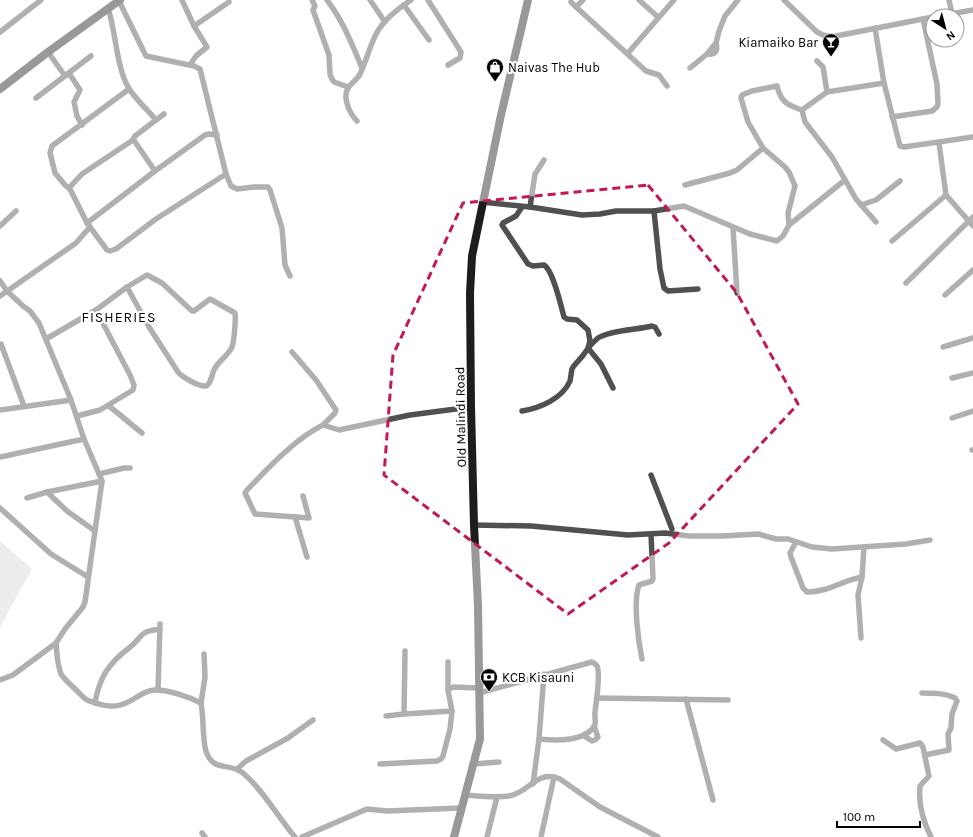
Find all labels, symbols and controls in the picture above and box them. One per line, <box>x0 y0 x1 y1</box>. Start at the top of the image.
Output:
north arrow <box>925 8 965 48</box>
text: N <box>944 28 958 43</box>
bar icon: Kiamaiko Bar <box>821 32 841 57</box>
place label: Kiamaiko Bar <box>738 35 818 50</box>
shop icon: Naivas The Hub <box>485 57 505 82</box>
place label: Naivas The Hub <box>508 60 600 75</box>
district label: FISHERIES <box>82 309 156 326</box>
street label: Old Malindi Road <box>452 366 469 468</box>
bank icon: KCB Kisauni <box>479 667 499 692</box>
place label: KCB Kisauni <box>502 670 574 685</box>
scale bar <box>837 803 920 829</box>
text: 100 m <box>843 810 875 824</box>

